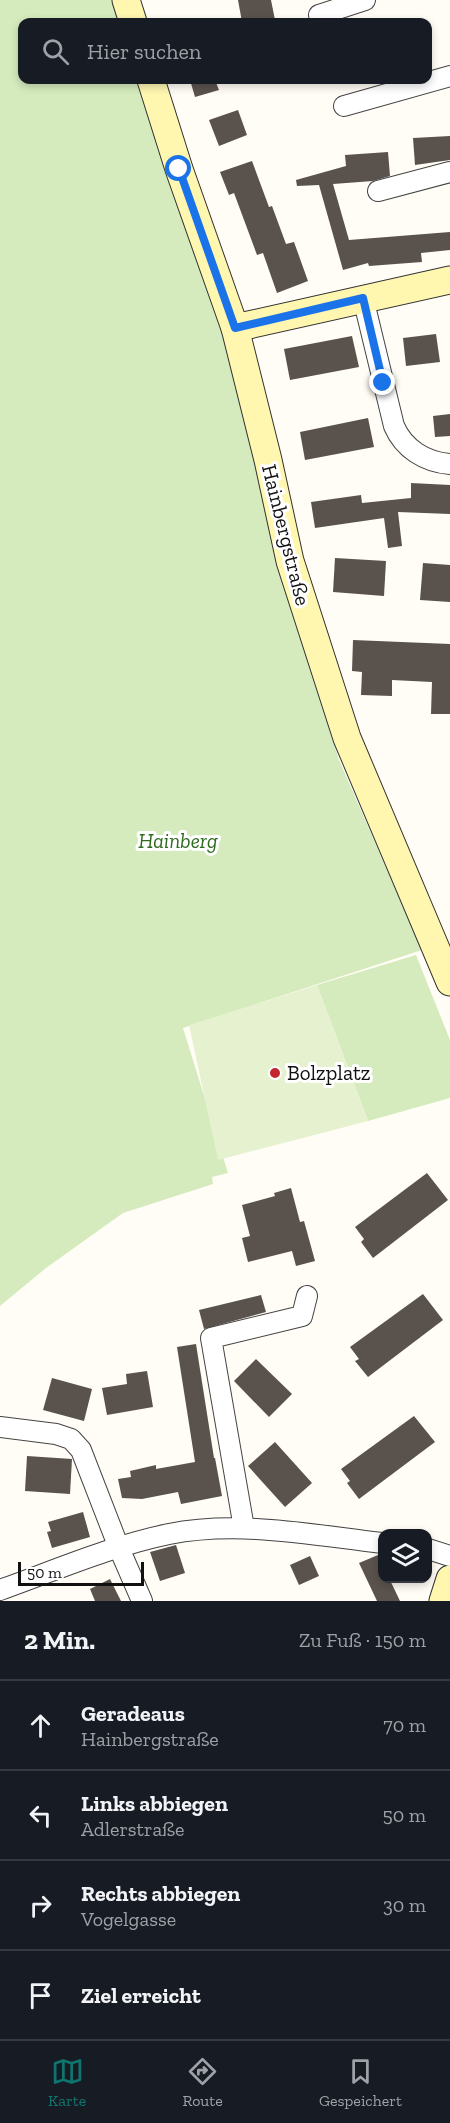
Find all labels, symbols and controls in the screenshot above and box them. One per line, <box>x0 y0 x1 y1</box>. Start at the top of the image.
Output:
search box <box>18 18 432 84</box>
icon: search <box>39 35 72 68</box>
text: Hier suchen <box>87 38 201 65</box>
route start <box>165 155 191 181</box>
route end <box>369 369 395 395</box>
street label: Hainbergstraße <box>257 462 316 608</box>
park label: Hainberg <box>138 828 218 853</box>
place label: Bolzplatz <box>287 1060 371 1085</box>
marker: Bolzplatz <box>268 1066 282 1080</box>
map controls <box>378 1529 432 1583</box>
button: layers <box>378 1529 432 1583</box>
scale bar <box>18 1559 144 1586</box>
text: 50 m <box>27 1563 62 1582</box>
text: 2 Min. <box>24 1624 95 1656</box>
text: Zu Fuß · 150 m <box>299 1628 426 1652</box>
text: Geradeaus <box>81 1700 185 1727</box>
icon: ahead <box>24 1709 57 1742</box>
text: 70 m <box>383 1713 426 1737</box>
text: Hainbergstraße <box>81 1727 219 1751</box>
text: Links abbiegen <box>81 1790 228 1817</box>
icon: left <box>24 1799 57 1832</box>
text: 50 m <box>382 1803 426 1827</box>
text: Adlerstraße <box>81 1817 185 1841</box>
text: Rechts abbiegen <box>81 1880 240 1907</box>
icon: right <box>24 1889 57 1922</box>
text: 30 m <box>383 1893 426 1917</box>
text: Vogelgasse <box>81 1907 176 1931</box>
icon: arrive <box>24 1979 57 2012</box>
text: Ziel erreicht <box>81 1982 201 2009</box>
tab: Karte <box>48 2055 86 2110</box>
tab: Route <box>182 2055 223 2110</box>
tab: Gespeichert <box>319 2055 402 2110</box>

